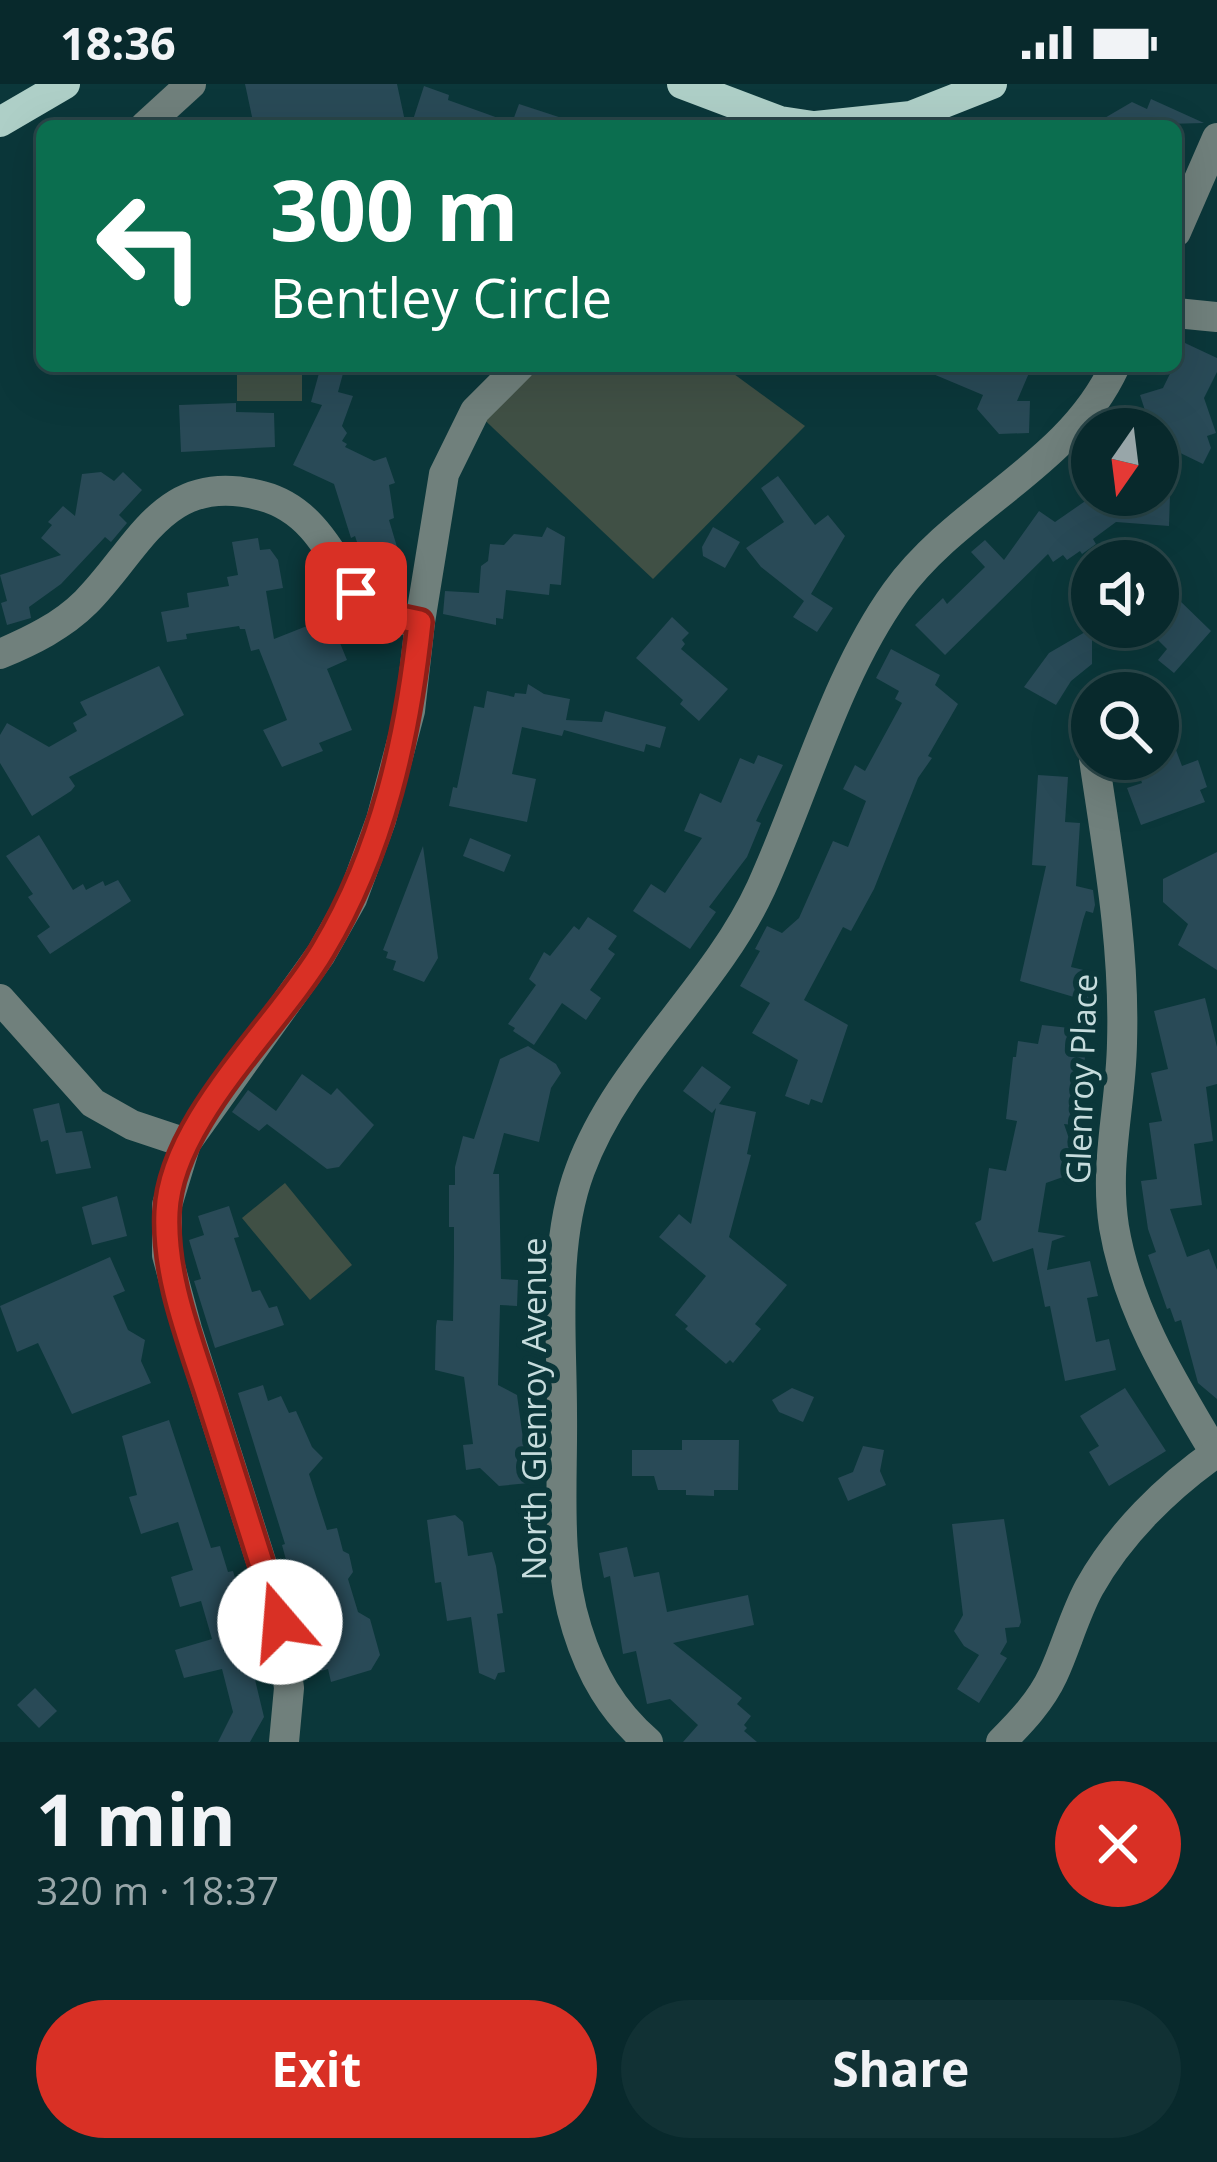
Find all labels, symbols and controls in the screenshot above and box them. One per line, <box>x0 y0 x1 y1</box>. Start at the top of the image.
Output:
text: 18:36 <box>60 12 176 73</box>
text: 300 m <box>270 151 518 266</box>
icon: left <box>72 168 228 324</box>
text: Bentley Circle <box>270 260 612 334</box>
north arrow <box>1071 408 1179 516</box>
map controls <box>1071 408 1179 780</box>
button: sound <box>1071 540 1179 648</box>
pin <box>305 542 407 644</box>
icon: arrive <box>323 560 389 626</box>
button: search <box>1071 672 1179 780</box>
street label: Glenroy Place <box>1055 973 1107 1185</box>
street label: North Glenroy Avenue <box>511 1237 556 1581</box>
position arrow <box>217 1559 343 1685</box>
text: 1 min <box>36 1769 236 1867</box>
button: close <box>1055 1781 1181 1907</box>
text: 320 m · 18:37 <box>36 1863 279 1916</box>
button: Exit <box>36 2000 597 2138</box>
button: Share <box>621 2000 1181 2138</box>

